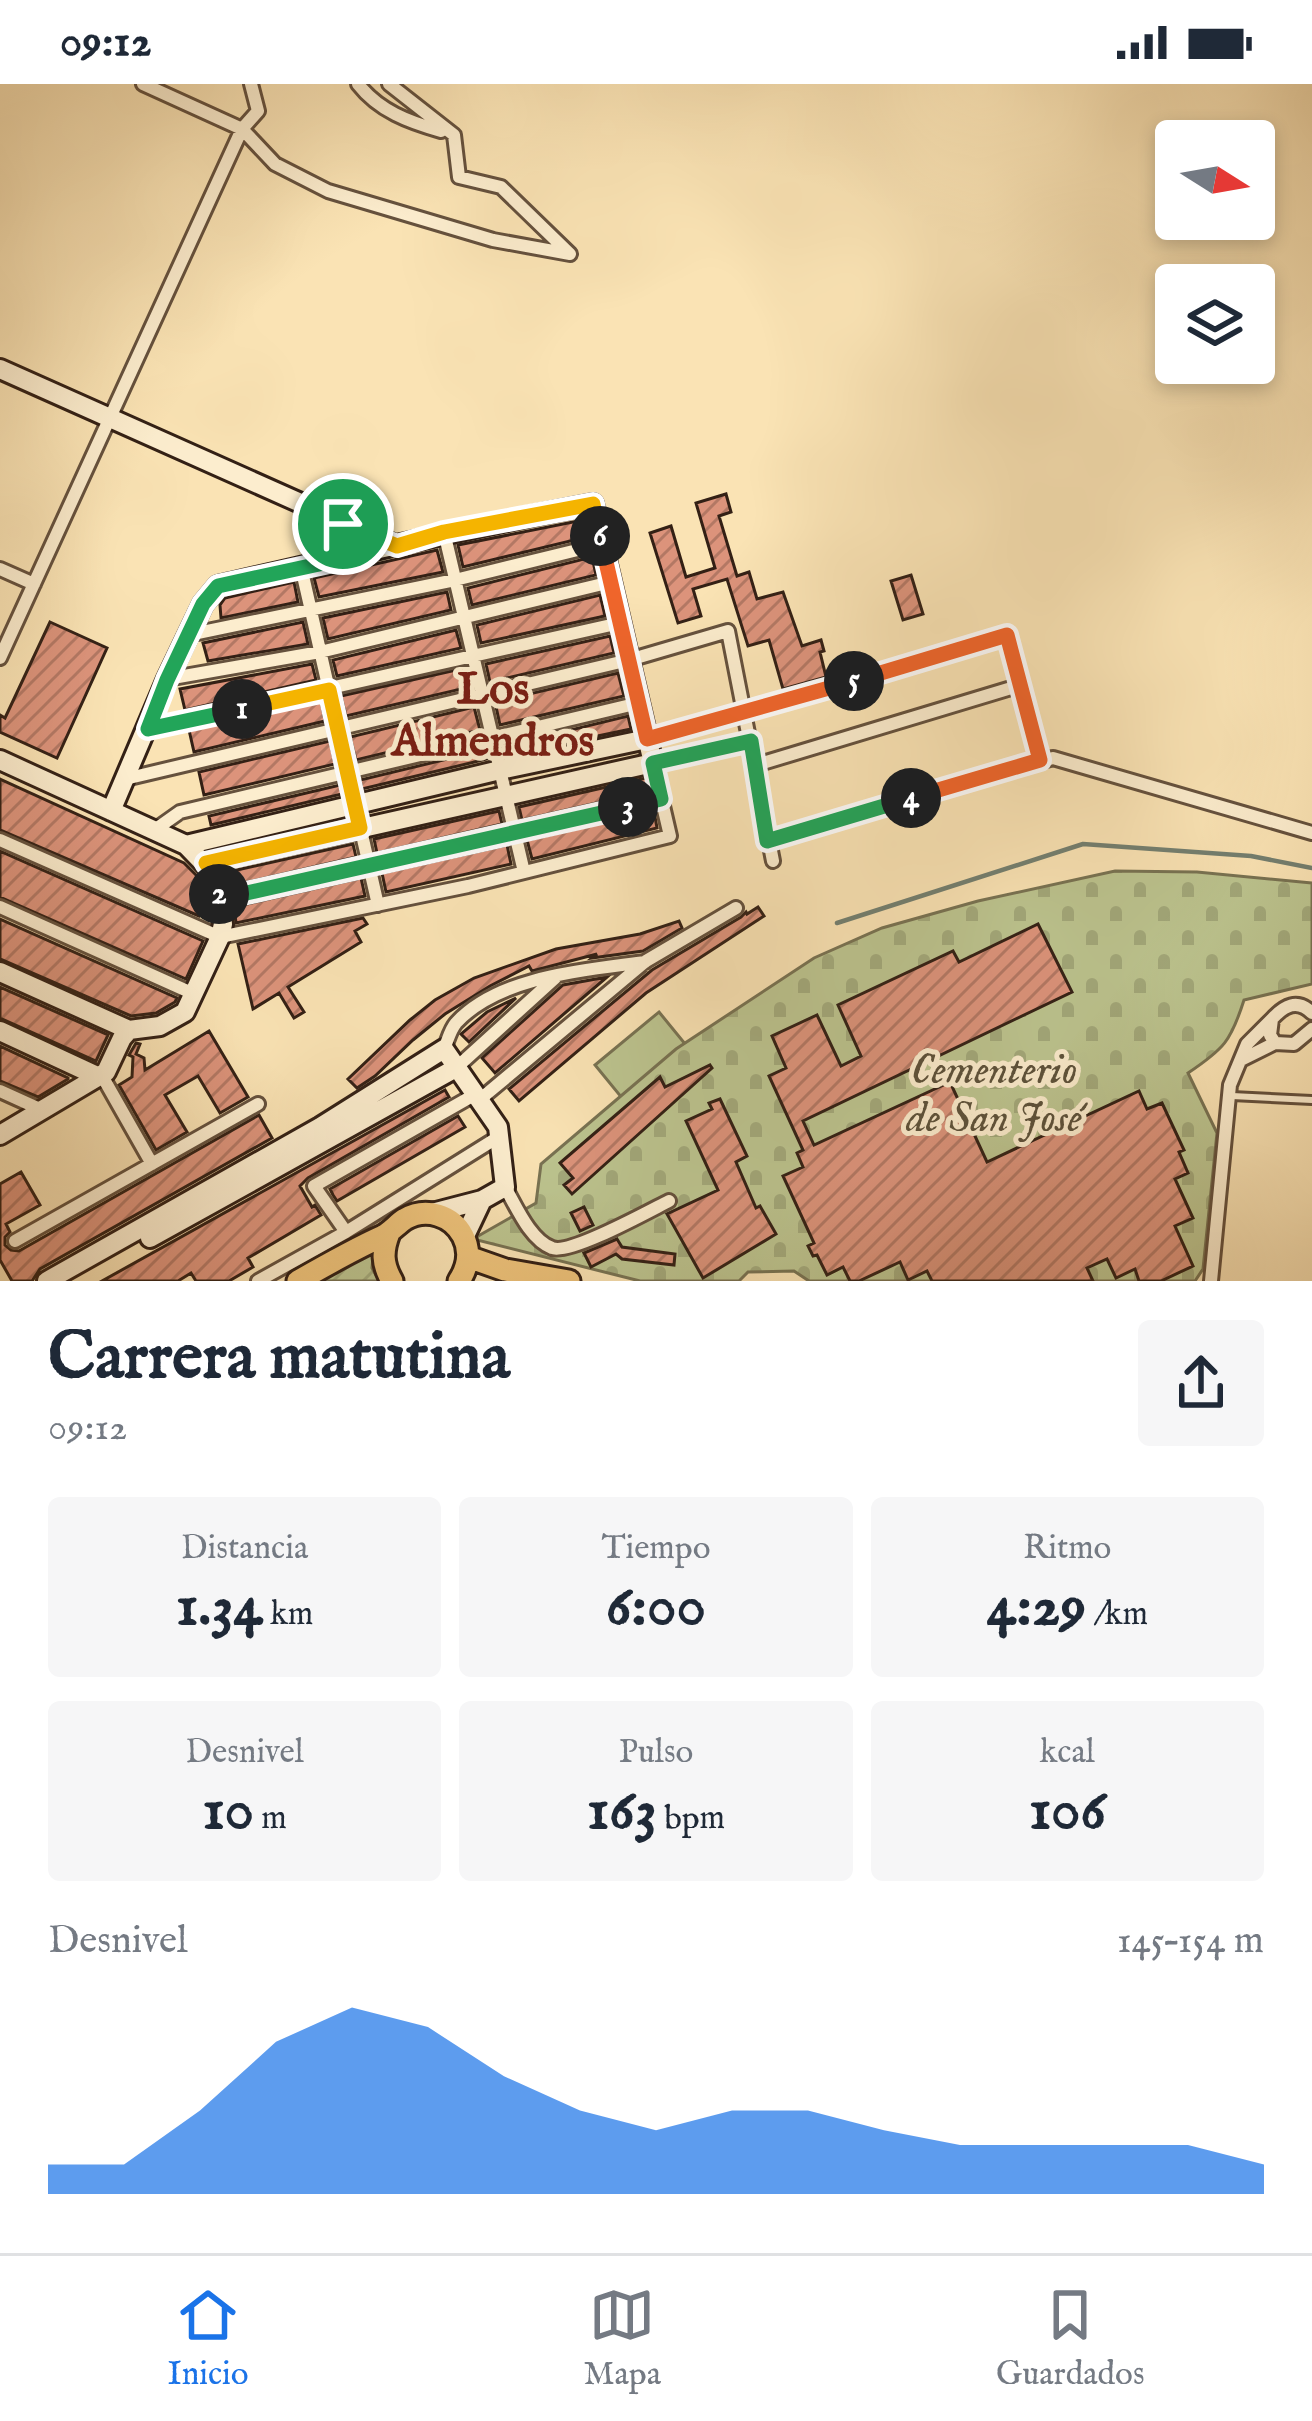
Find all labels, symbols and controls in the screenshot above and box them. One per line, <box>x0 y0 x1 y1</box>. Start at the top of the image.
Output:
text: 09:12 <box>60 14 152 71</box>
north arrow <box>1155 120 1275 240</box>
map controls <box>1155 120 1275 384</box>
button: layers <box>1155 264 1275 384</box>
pin <box>292 473 394 575</box>
icon: arrive <box>310 491 376 557</box>
pin: 6 <box>570 506 630 566</box>
text: 6 <box>593 515 607 557</box>
pin: 5 <box>824 651 884 711</box>
text: 5 <box>848 660 860 702</box>
district label: Los Almendros <box>390 662 594 771</box>
pin: 1 <box>212 679 272 739</box>
text: 1 <box>236 688 248 730</box>
pin: 4 <box>881 768 941 828</box>
pin: 3 <box>598 777 658 837</box>
text: 4 <box>903 777 919 819</box>
text: 3 <box>622 786 634 828</box>
pin: 2 <box>189 864 249 924</box>
text: 2 <box>211 873 227 915</box>
park label: Cementerio de San José <box>905 1045 1088 1146</box>
text: Carrera matutina <box>48 1317 510 1401</box>
button: share <box>1138 1320 1264 1446</box>
text: 09:12 <box>48 1404 127 1453</box>
text: Distancia <box>181 1528 308 1570</box>
text: Tiempo <box>601 1528 711 1570</box>
text: Ritmo <box>1023 1528 1111 1570</box>
text: 1.34 <box>176 1570 263 1646</box>
text: 6:00 <box>606 1570 706 1646</box>
text: 4:29 <box>987 1570 1086 1646</box>
text: km <box>263 1594 313 1636</box>
text: /km <box>1086 1594 1148 1636</box>
text: Desnivel <box>186 1732 304 1774</box>
text: Pulso <box>619 1732 693 1774</box>
text: kcal <box>1040 1732 1095 1774</box>
text: 10 <box>203 1774 254 1850</box>
text: 163 <box>587 1774 657 1850</box>
text: 106 <box>1029 1774 1106 1850</box>
text: m <box>254 1798 287 1840</box>
text: bpm <box>657 1798 725 1840</box>
text: Desnivel <box>48 1917 188 1966</box>
text: 145–154 m <box>1117 1917 1264 1966</box>
tab: Inicio <box>167 2282 249 2396</box>
tab: Mapa <box>584 2282 661 2396</box>
tab: Guardados <box>996 2282 1145 2396</box>

